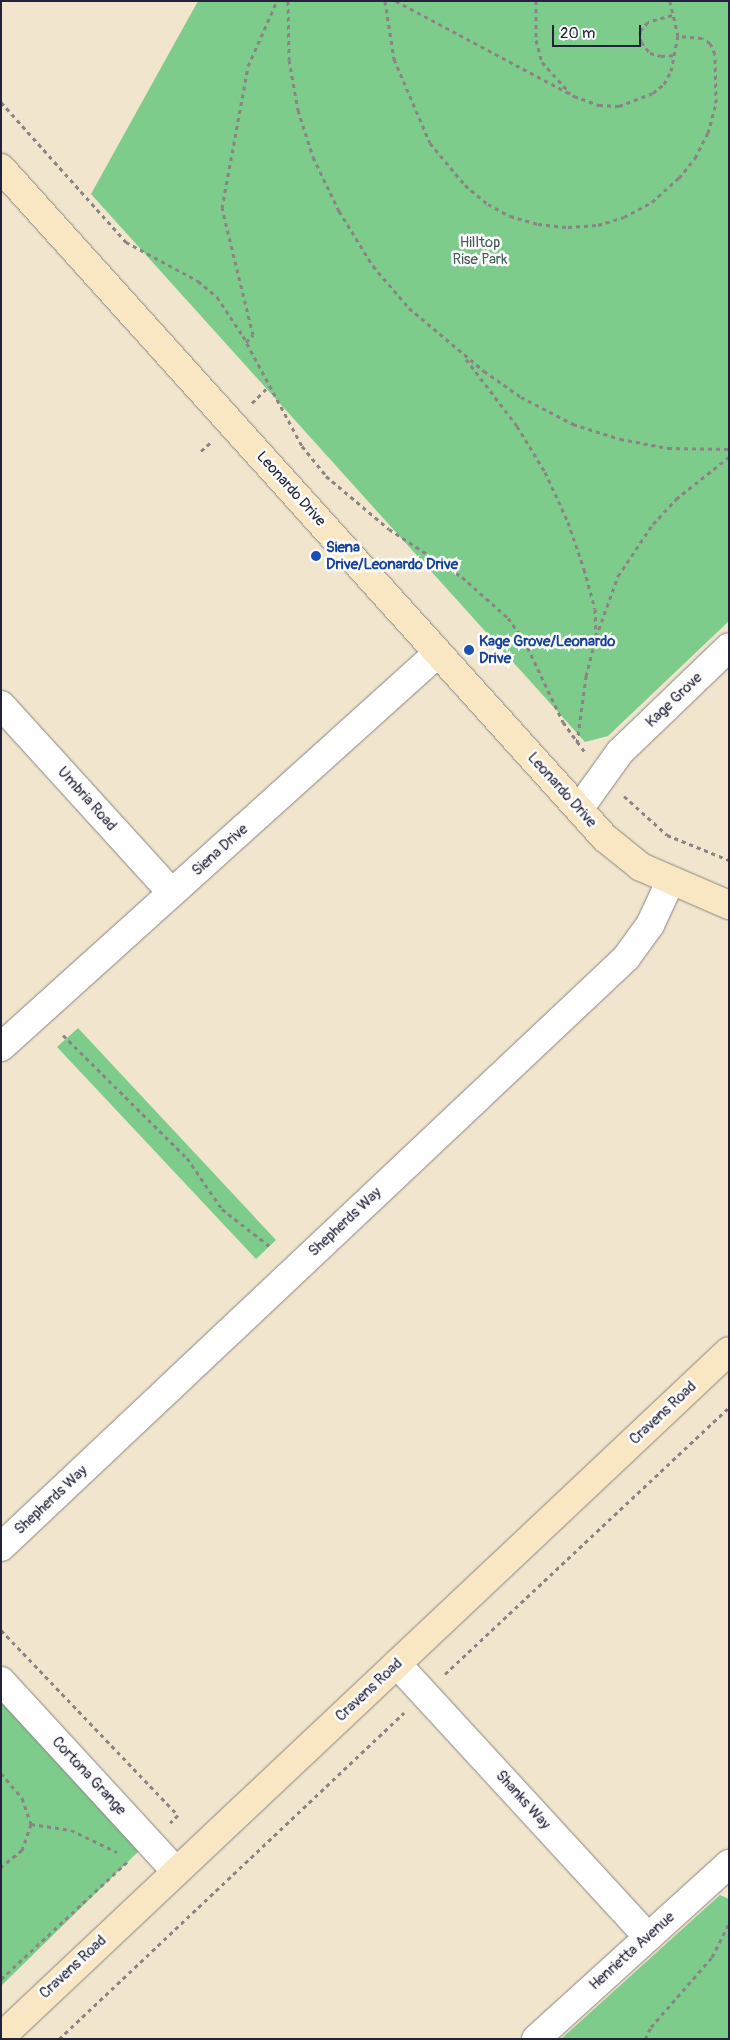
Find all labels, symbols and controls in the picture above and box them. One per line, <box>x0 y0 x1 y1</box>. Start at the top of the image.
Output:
scale bar <box>555 15 644 47</box>
text: 20 m <box>560 24 595 43</box>
park label: Hilltop Rise Park <box>453 233 507 268</box>
street label: Leonardo Drive <box>253 448 329 530</box>
place label: Siena Drive/Leonardo Drive <box>326 538 458 573</box>
marker: Siena Drive/Leonardo Drive <box>310 550 322 562</box>
place label: Kage Grove/Leonardo Drive <box>479 632 615 667</box>
marker: Kage Grove/Leonardo Drive <box>463 644 475 656</box>
street label: Kage Grove <box>642 669 706 731</box>
street label: Leonardo Drive <box>524 749 600 831</box>
street label: Umbria Road <box>54 763 120 835</box>
street label: Siena Drive <box>188 820 252 880</box>
street label: Shepherds Way <box>305 1184 385 1260</box>
street label: Cravens Road <box>626 1378 700 1448</box>
street label: Shepherds Way <box>11 1462 91 1538</box>
street label: Cravens Road <box>332 1655 406 1725</box>
street label: Cortona Grange <box>48 1733 130 1819</box>
street label: Shanks Way <box>492 1767 554 1833</box>
street label: Henrietta Avenue <box>586 1908 678 1994</box>
street label: Cravens Road <box>36 1932 110 2002</box>

